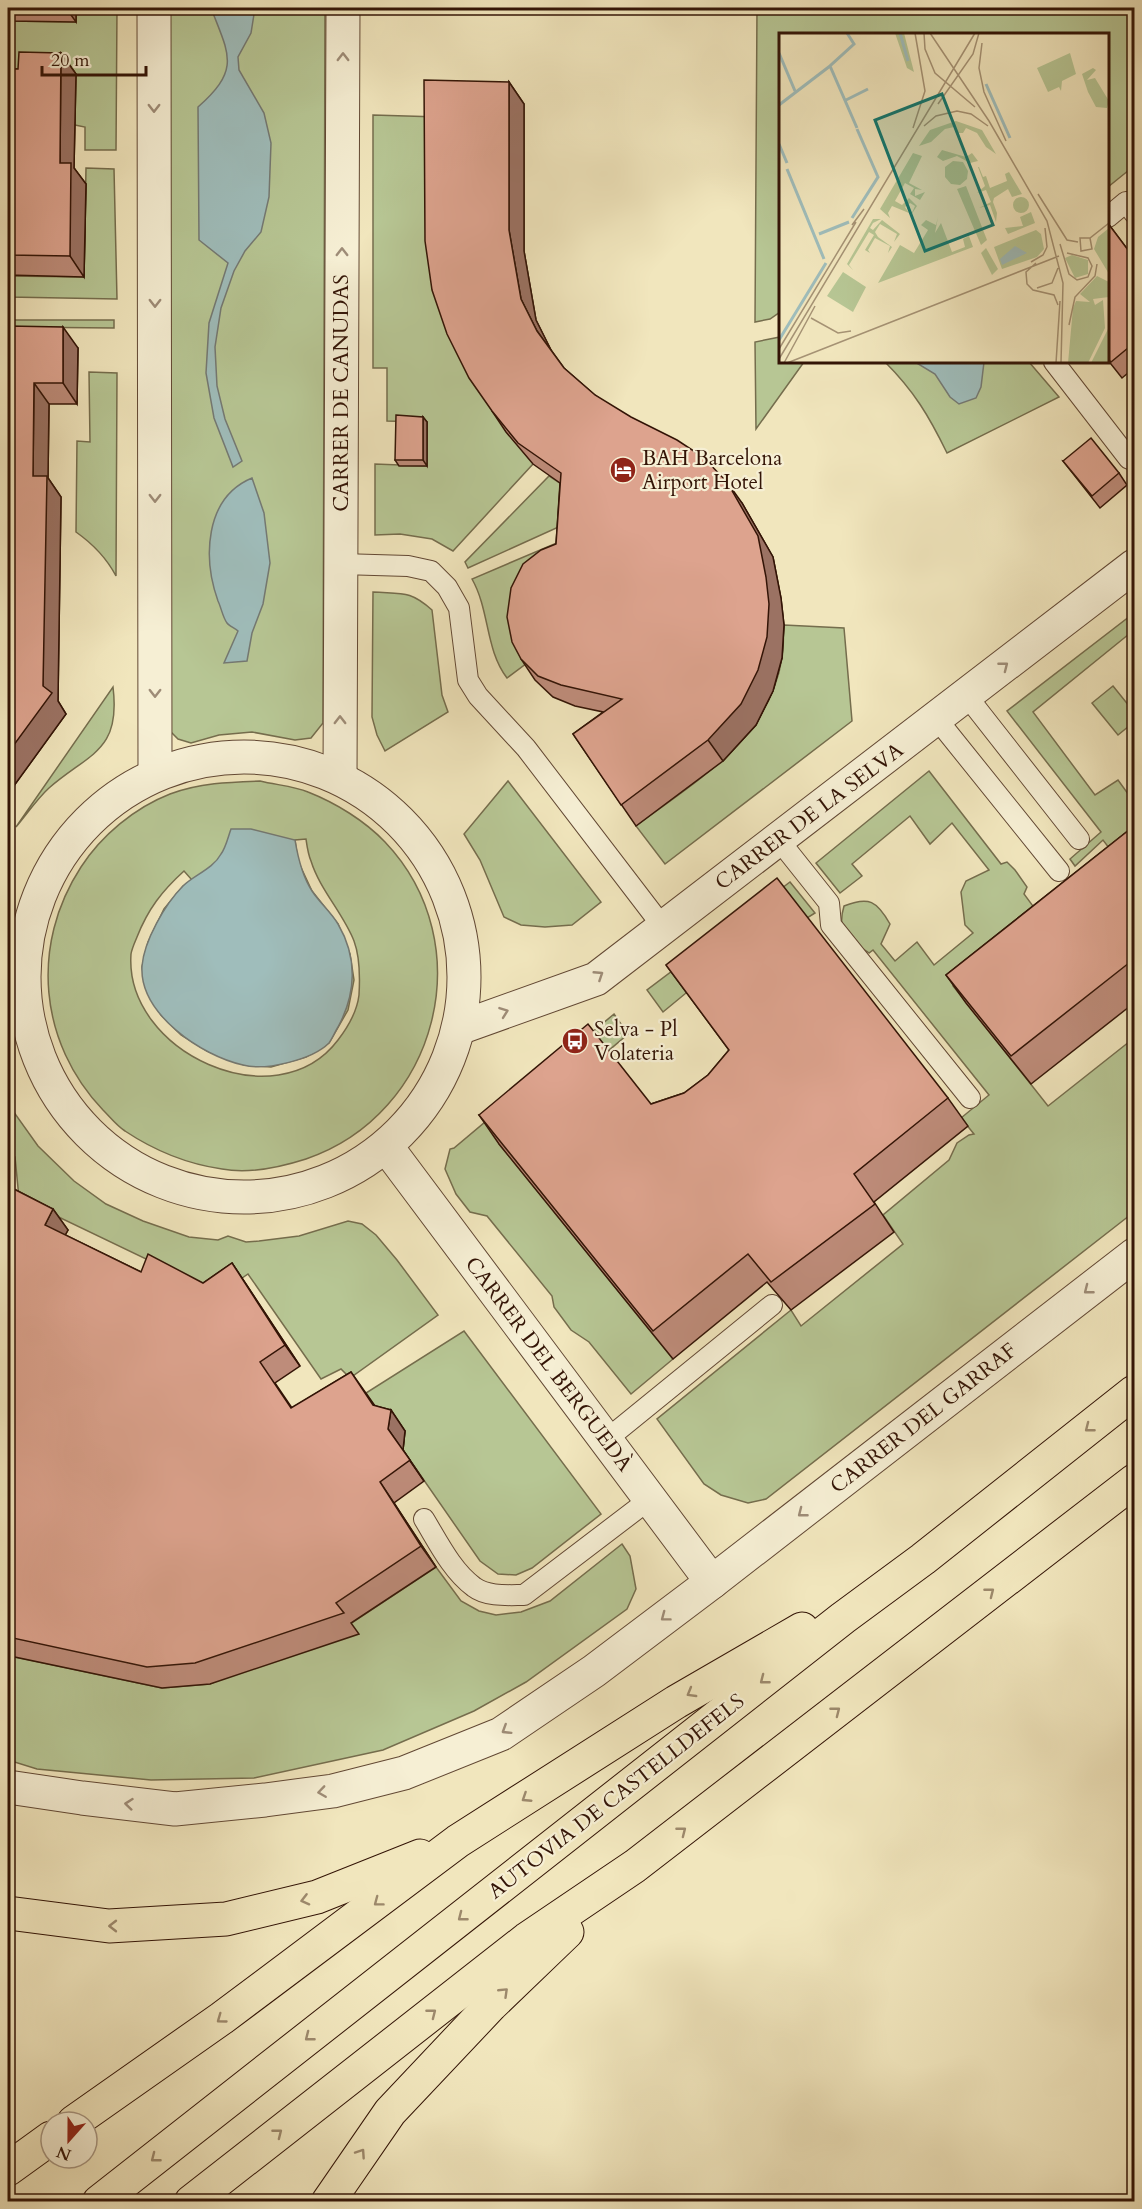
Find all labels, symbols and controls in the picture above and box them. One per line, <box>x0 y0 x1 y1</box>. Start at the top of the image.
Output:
inset map <box>779 33 1109 363</box>
scale bar <box>42 39 146 77</box>
text: 20 m <box>51 48 90 73</box>
one-way arrow <box>337 52 349 61</box>
one-way arrow <box>148 103 160 112</box>
one-way arrow <box>336 247 348 256</box>
street label: CARRER DE CANUDAS <box>327 274 356 512</box>
one-way arrow <box>149 298 161 307</box>
place label: BAH Barcelona Airport Hotel <box>642 444 782 497</box>
hotel icon: BAH Barcelona Airport Hotel <box>608 455 638 485</box>
one-way arrow <box>149 493 161 502</box>
one-way arrow <box>998 662 1009 673</box>
one-way arrow <box>149 688 161 697</box>
one-way arrow <box>334 715 346 724</box>
street label: CARRER DE LA SELVA <box>709 736 909 897</box>
one-way arrow <box>593 972 604 983</box>
one-way arrow <box>498 1007 508 1020</box>
place label: Selva - Pl Volateria <box>594 1015 678 1068</box>
bus stop icon: Selva - Pl Volateria <box>560 1026 590 1056</box>
street label: CARRER DEL BERGUEDÀ <box>458 1251 639 1478</box>
one-way arrow <box>1084 1283 1095 1294</box>
street label: CARRER DEL GARRAF <box>824 1336 1023 1500</box>
one-way arrow <box>1084 1421 1095 1432</box>
one-way arrow <box>797 1506 808 1517</box>
one-way arrow <box>984 1588 995 1599</box>
one-way arrow <box>661 1610 672 1621</box>
one-way arrow <box>760 1672 771 1683</box>
one-way arrow <box>687 1686 697 1697</box>
street label: AUTOVIA DE CASTELLDEFELS <box>482 1687 751 1906</box>
one-way arrow <box>829 1708 840 1719</box>
one-way arrow <box>502 1722 512 1734</box>
one-way arrow <box>318 1786 327 1798</box>
one-way arrow <box>522 1790 532 1802</box>
one-way arrow <box>124 1798 133 1810</box>
one-way arrow <box>675 1827 686 1838</box>
one-way arrow <box>300 1892 310 1905</box>
one-way arrow <box>373 1894 384 1905</box>
one-way arrow <box>458 1909 469 1920</box>
one-way arrow <box>108 1920 117 1932</box>
one-way arrow <box>498 1988 508 1999</box>
one-way arrow <box>425 2010 436 2021</box>
one-way arrow <box>217 2011 228 2022</box>
one-way arrow <box>304 2030 315 2041</box>
north arrow <box>39 2110 99 2170</box>
one-way arrow <box>272 2129 283 2140</box>
text: N <box>53 2140 74 2166</box>
one-way arrow <box>354 2149 365 2160</box>
one-way arrow <box>151 2150 162 2161</box>

